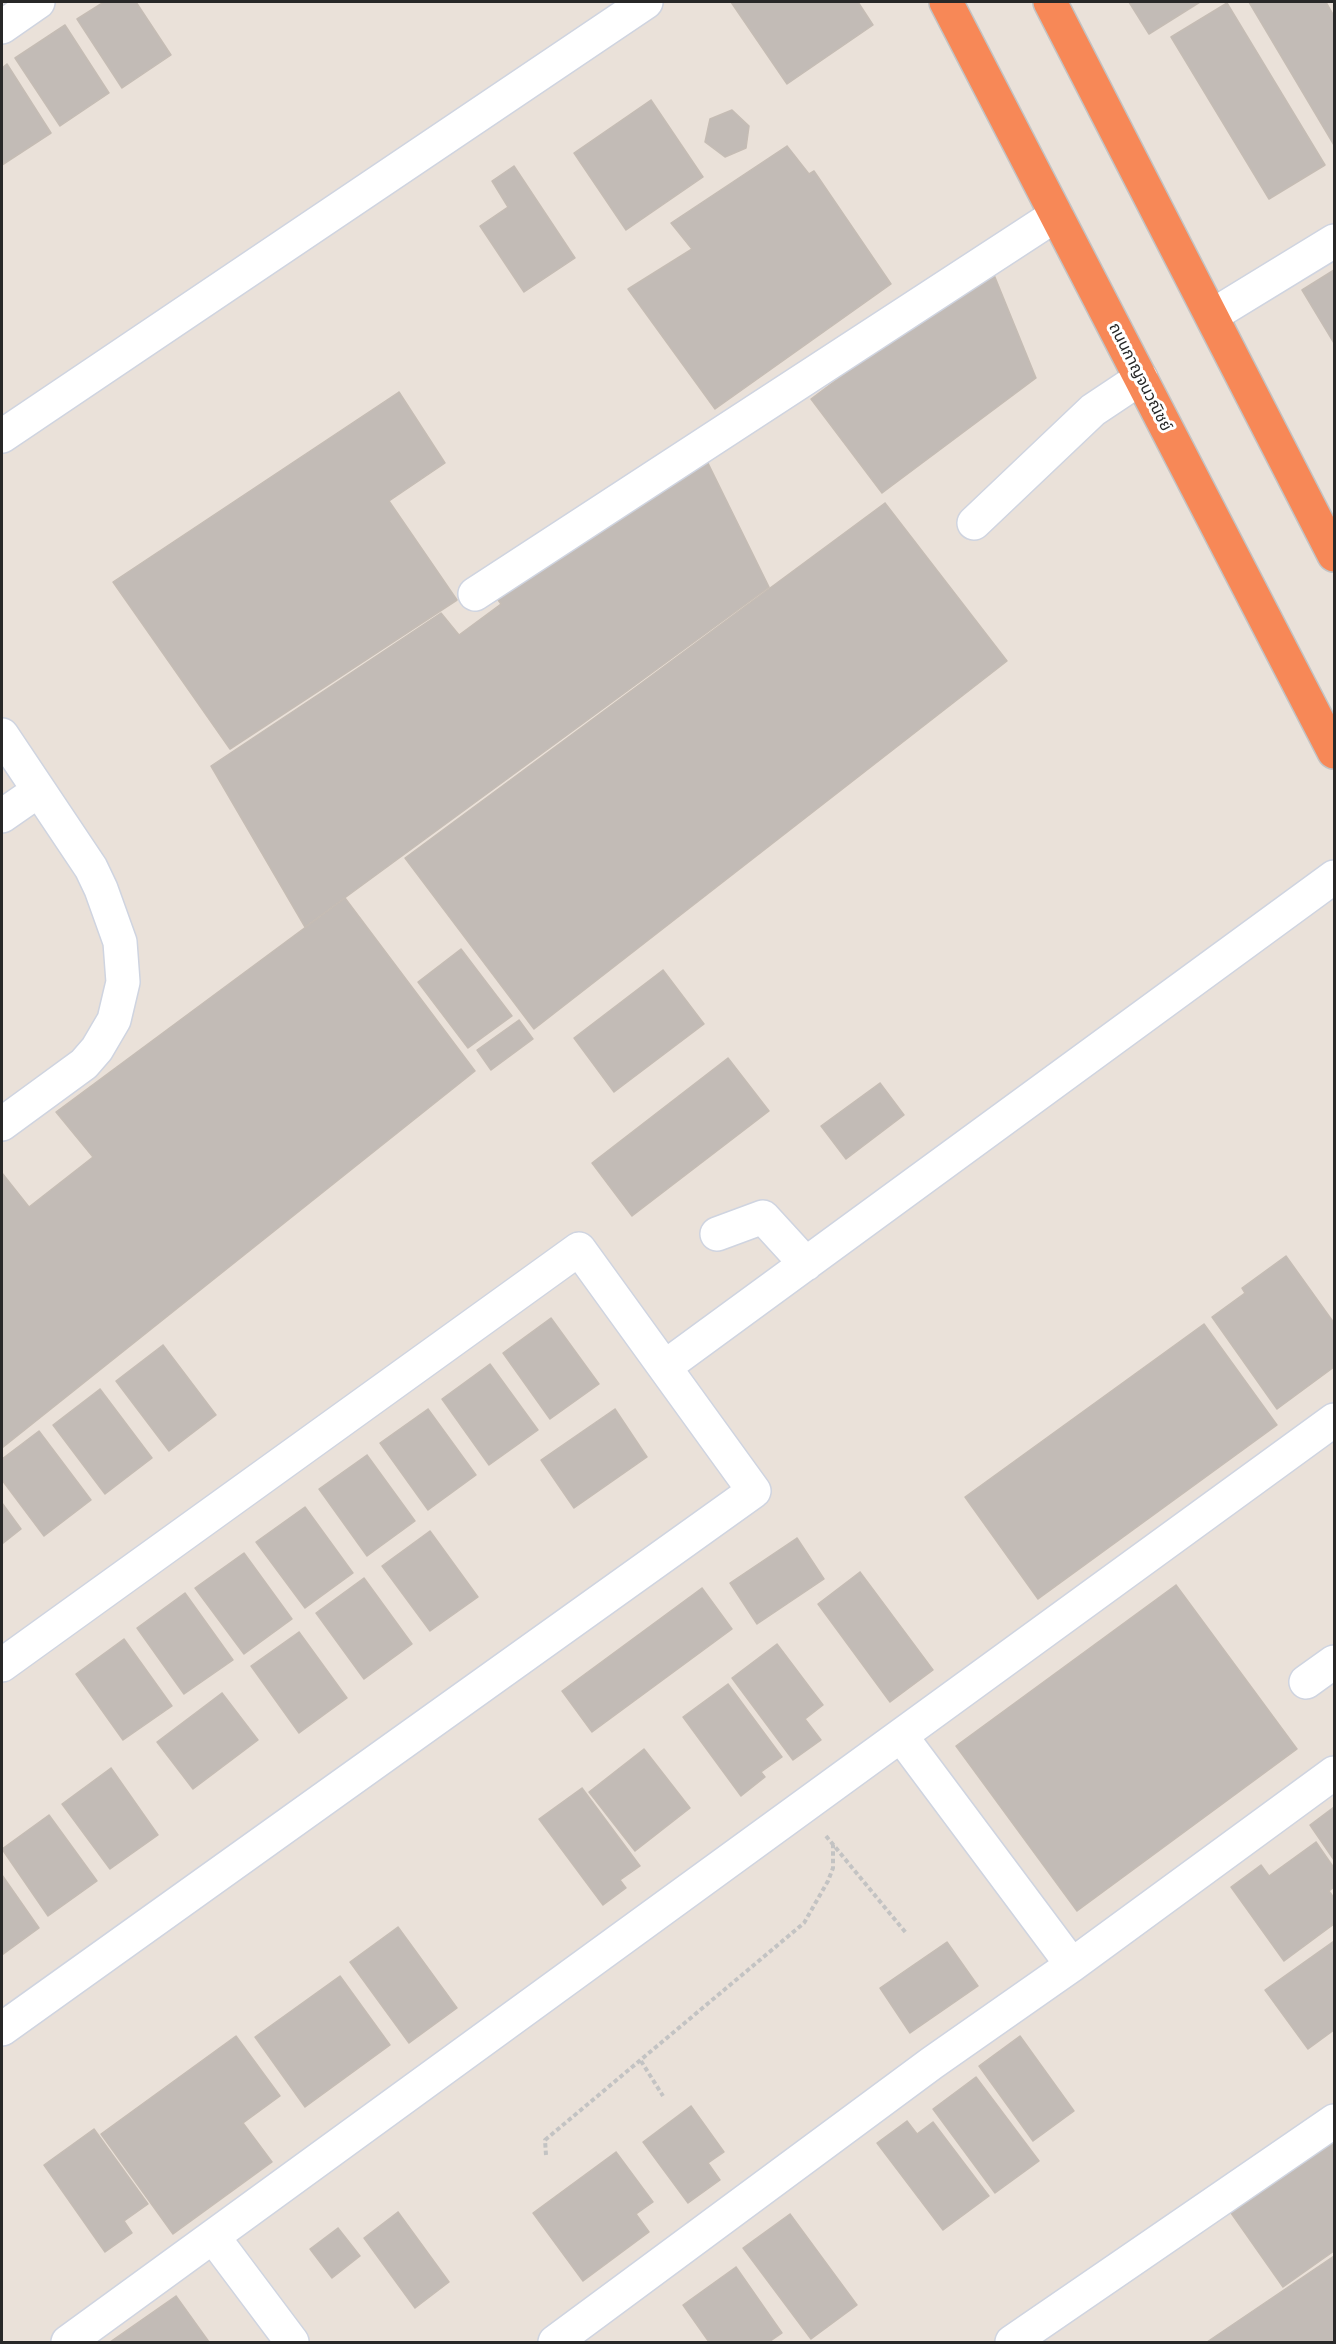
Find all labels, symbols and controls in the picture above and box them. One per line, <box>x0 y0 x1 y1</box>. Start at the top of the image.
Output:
street label: ถนนกาญจนวณิชย์ <box>1104 320 1176 434</box>

